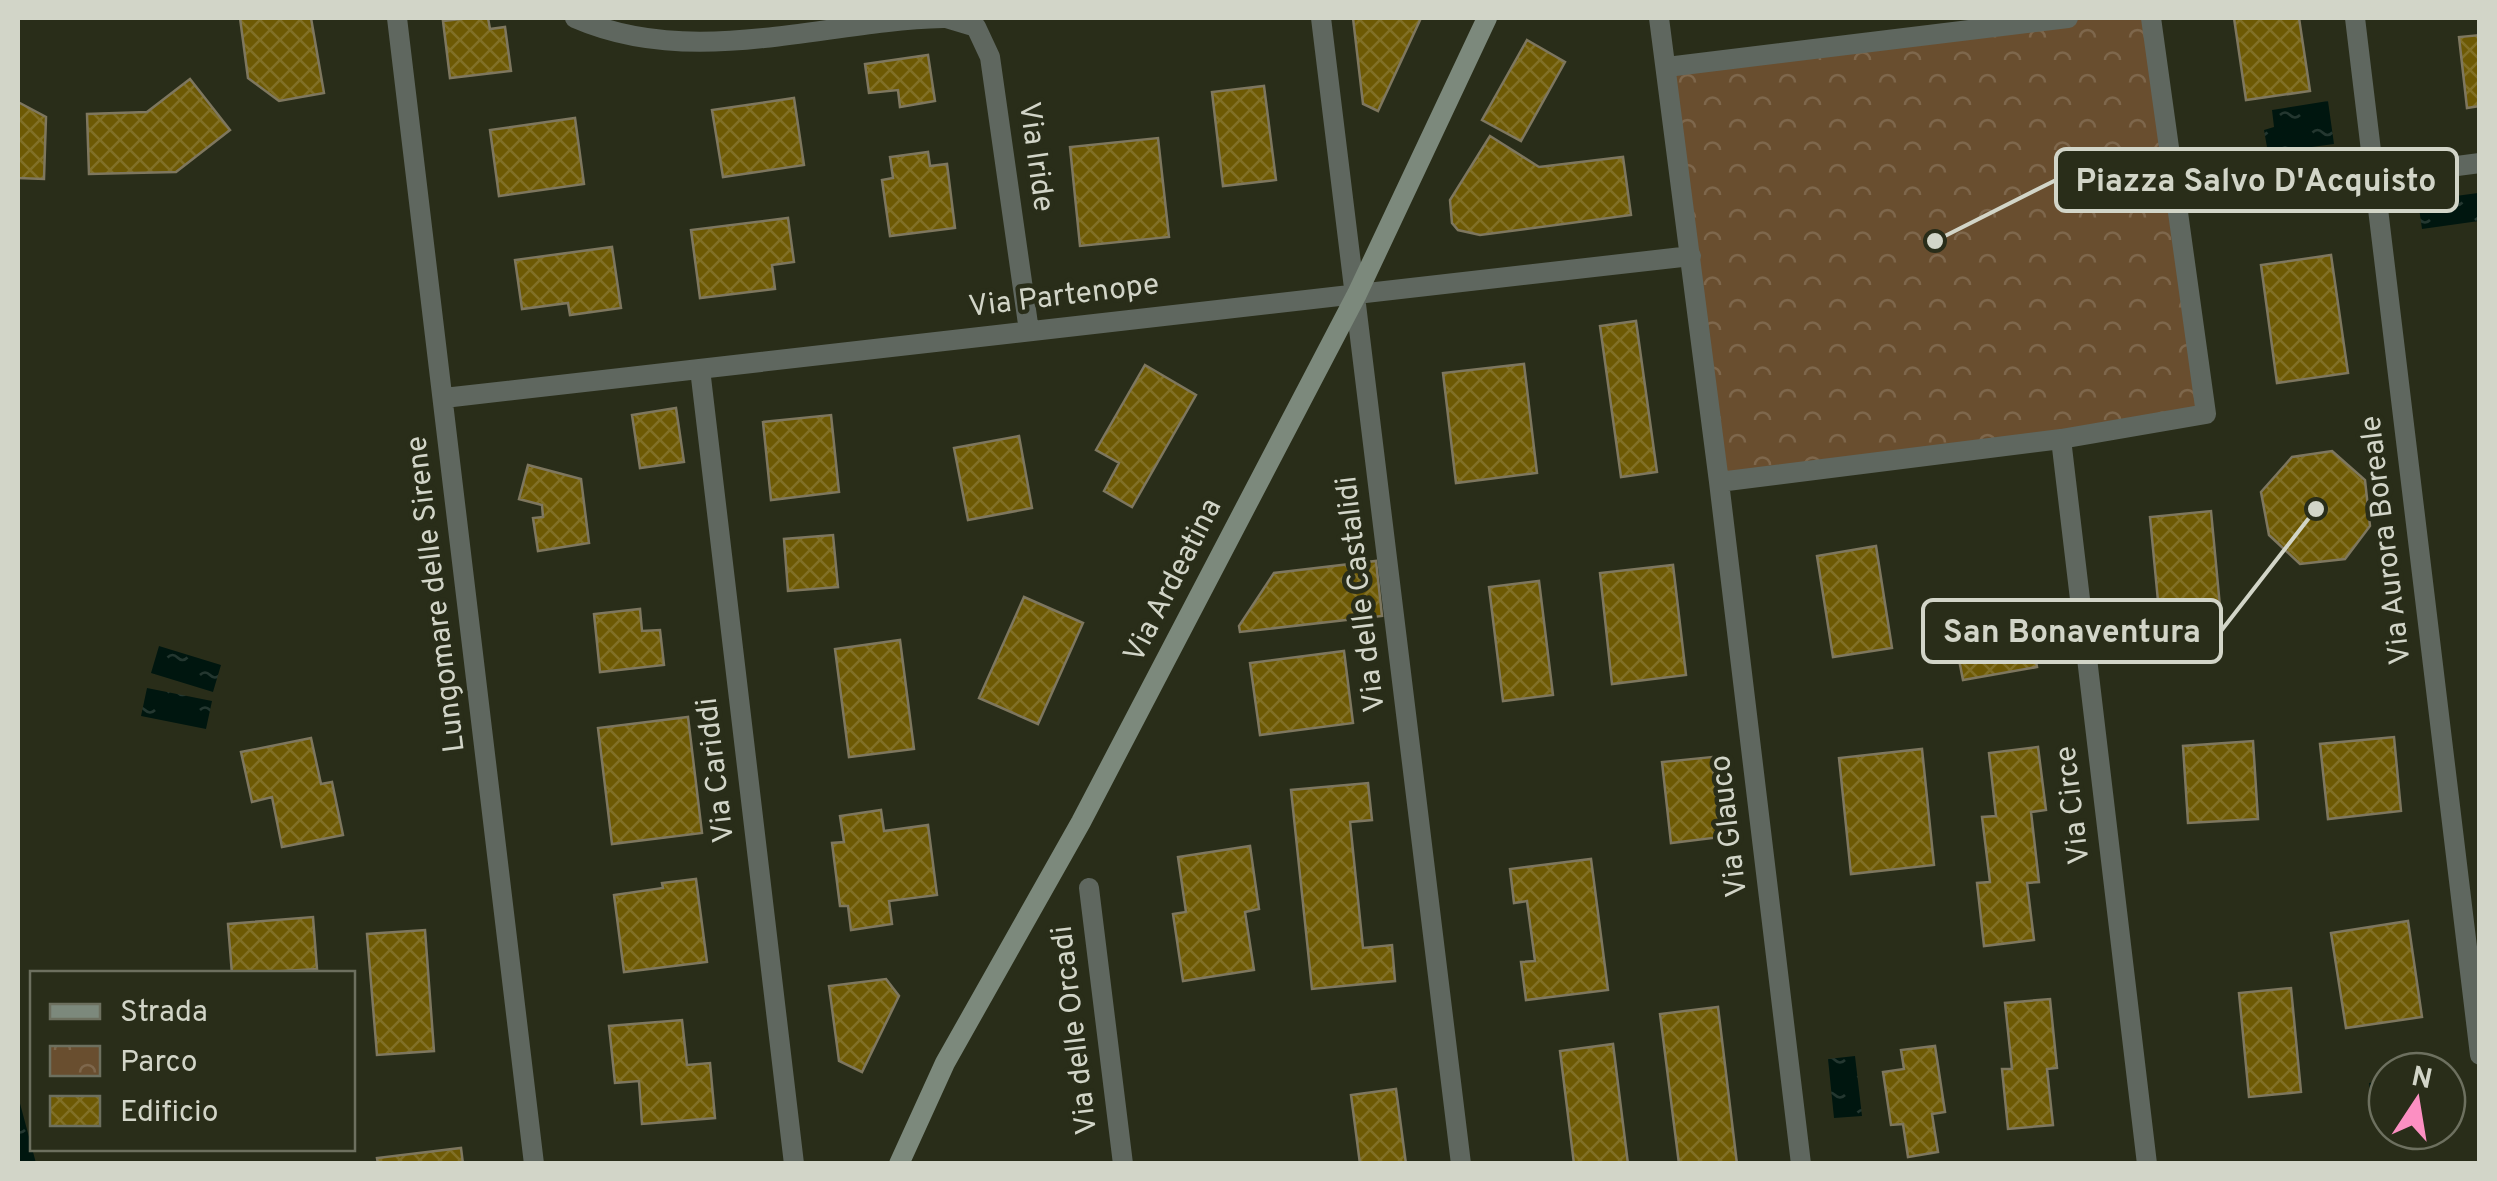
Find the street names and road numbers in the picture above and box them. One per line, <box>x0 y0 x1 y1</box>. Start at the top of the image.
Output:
street label: Via Iride <box>1009 100 1061 214</box>
street label: Via Partenope <box>967 267 1161 327</box>
street label: Via Aurora Boreale <box>2353 413 2421 667</box>
street label: Lungomare delle Sirene <box>399 434 475 754</box>
street label: Via delle Castalidi <box>1329 474 1395 714</box>
street label: Via Ardeatina <box>1117 493 1231 669</box>
street label: Via Cariddi <box>690 695 744 845</box>
street label: Via Circe <box>2048 744 2100 866</box>
street label: Via Glauco <box>1703 753 1757 899</box>
street label: Via delle Orcadi <box>1045 923 1107 1137</box>

